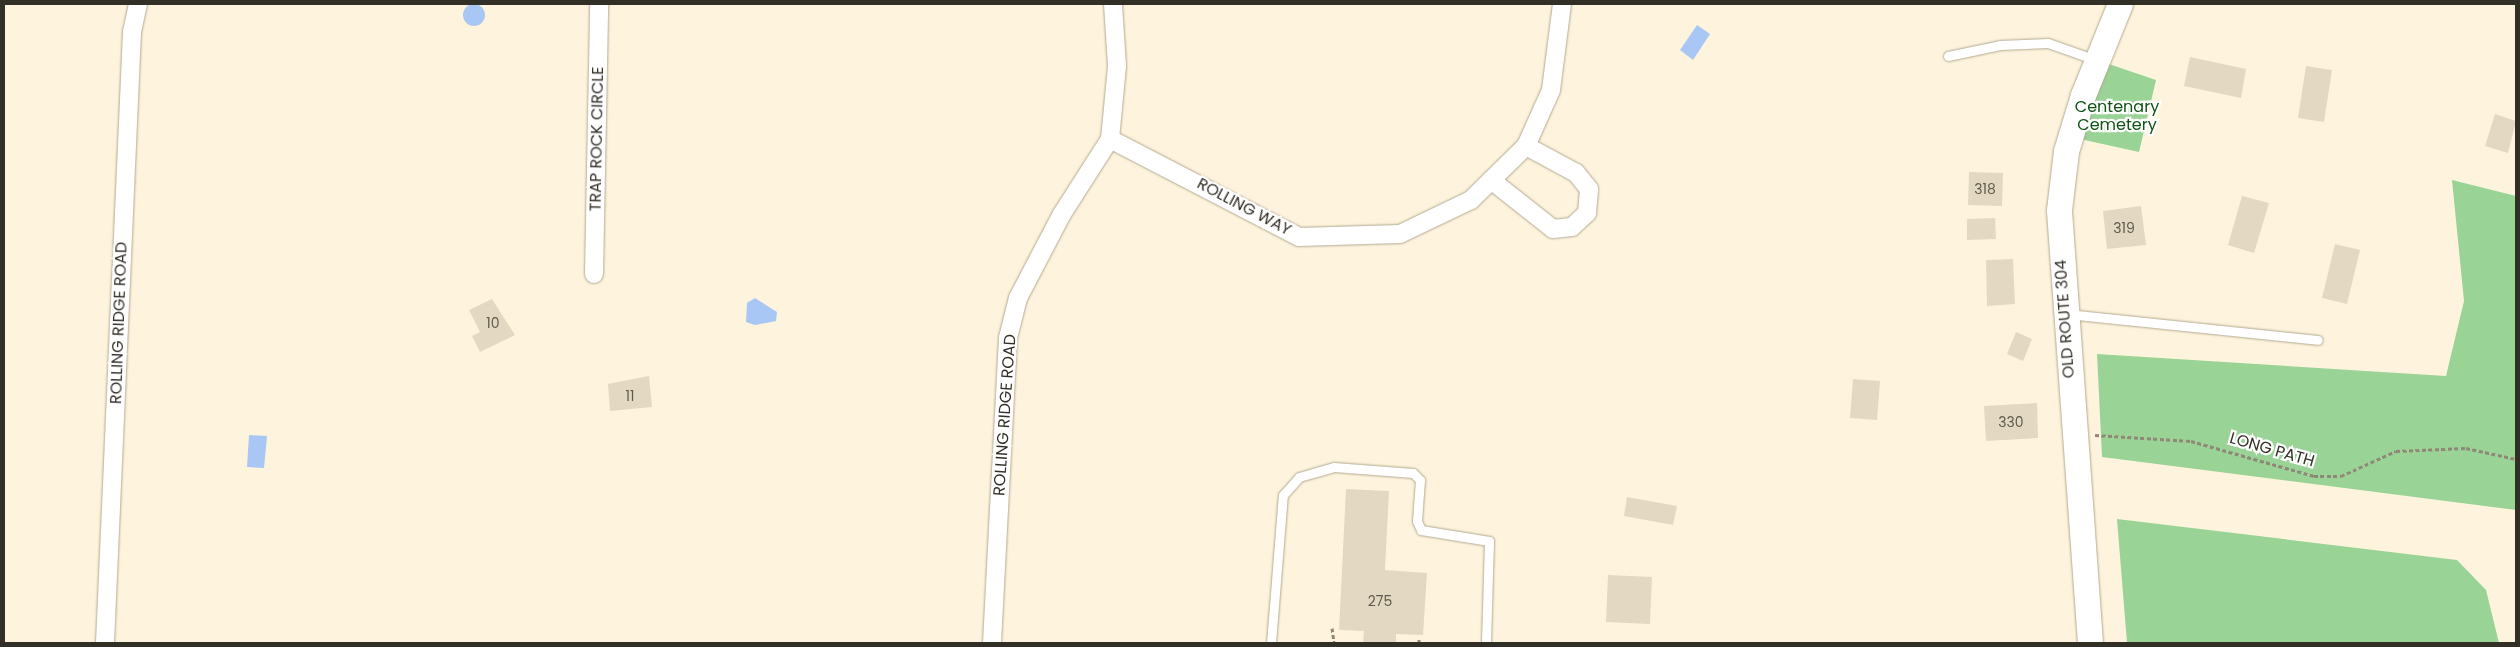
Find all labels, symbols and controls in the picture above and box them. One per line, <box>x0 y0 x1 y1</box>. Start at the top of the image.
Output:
street label: TRAP ROCK CIRCLE <box>586 66 608 212</box>
park label: Centenary Cemetery <box>2075 97 2159 135</box>
street label: ROLLING WAY <box>1194 174 1294 240</box>
house number: 318 <box>1974 181 1996 197</box>
house number: 319 <box>2113 220 2135 236</box>
street label: ROLLING RIDGE ROAD <box>107 242 131 404</box>
street label: OLD ROUTE 304 <box>2051 259 2079 379</box>
house number: 10 <box>486 315 500 331</box>
street label: ROLLING RIDGE ROAD <box>990 333 1020 497</box>
house number: 11 <box>626 388 634 404</box>
house number: 330 <box>1998 414 2024 430</box>
street label: LONG PATH <box>2227 429 2317 471</box>
house number: 275 <box>1368 593 1392 609</box>

